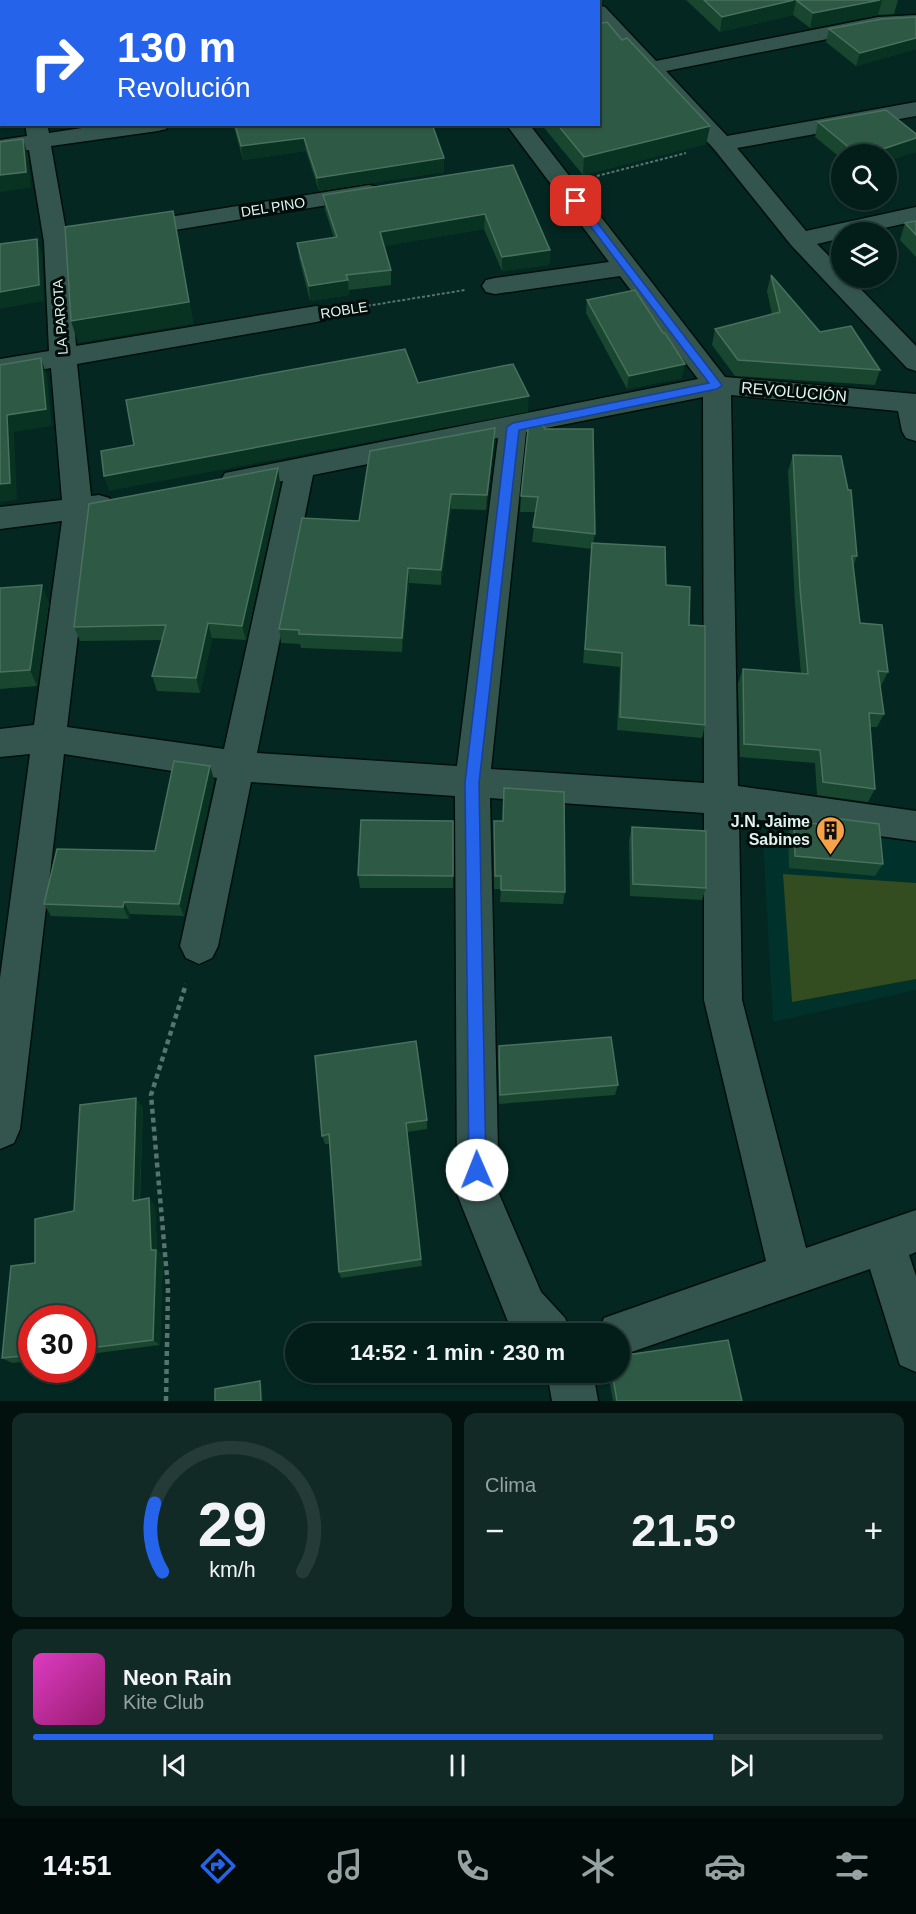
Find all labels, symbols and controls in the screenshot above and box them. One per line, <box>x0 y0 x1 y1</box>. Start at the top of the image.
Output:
icon: right <box>18 24 96 102</box>
text: 130 m <box>117 24 236 71</box>
text: Revolución <box>117 73 251 103</box>
map controls <box>831 144 897 288</box>
button: search <box>831 144 897 210</box>
pin <box>550 175 601 226</box>
icon: arrive <box>559 184 592 217</box>
street label: DEL PINO <box>240 194 306 220</box>
button: layers <box>831 222 897 288</box>
street label: LA PAROTA <box>49 278 71 355</box>
street label: ROBLE <box>319 298 369 322</box>
street label: REVOLUCIÓN <box>741 378 848 405</box>
place label: J.N. Jaime Sabines <box>731 813 810 848</box>
building icon: J.N. Jaime Sabines <box>815 814 847 856</box>
position arrow <box>445 1138 509 1202</box>
speed limit sign: 30 <box>18 1305 96 1383</box>
text: 14:52 · 1 min · 230 m <box>350 1340 565 1365</box>
text: Clima <box>485 1474 536 1496</box>
text: 29 <box>197 1490 267 1559</box>
text: 21.5° <box>631 1505 737 1556</box>
text: − <box>485 1512 504 1549</box>
text: + <box>864 1512 883 1549</box>
text: km/h <box>209 1558 255 1582</box>
text: Neon Rain <box>123 1665 232 1690</box>
text: Kite Club <box>123 1691 204 1713</box>
icon: previous <box>158 1749 191 1782</box>
icon: pause <box>441 1749 474 1782</box>
icon: next <box>725 1749 758 1782</box>
icon: directions <box>197 1845 239 1887</box>
icon: music <box>324 1845 366 1887</box>
icon: phone <box>451 1845 493 1887</box>
icon: climate <box>577 1845 619 1887</box>
icon: car <box>704 1845 746 1887</box>
icon: filters <box>831 1845 873 1887</box>
text: 14:51 <box>42 1851 112 1881</box>

